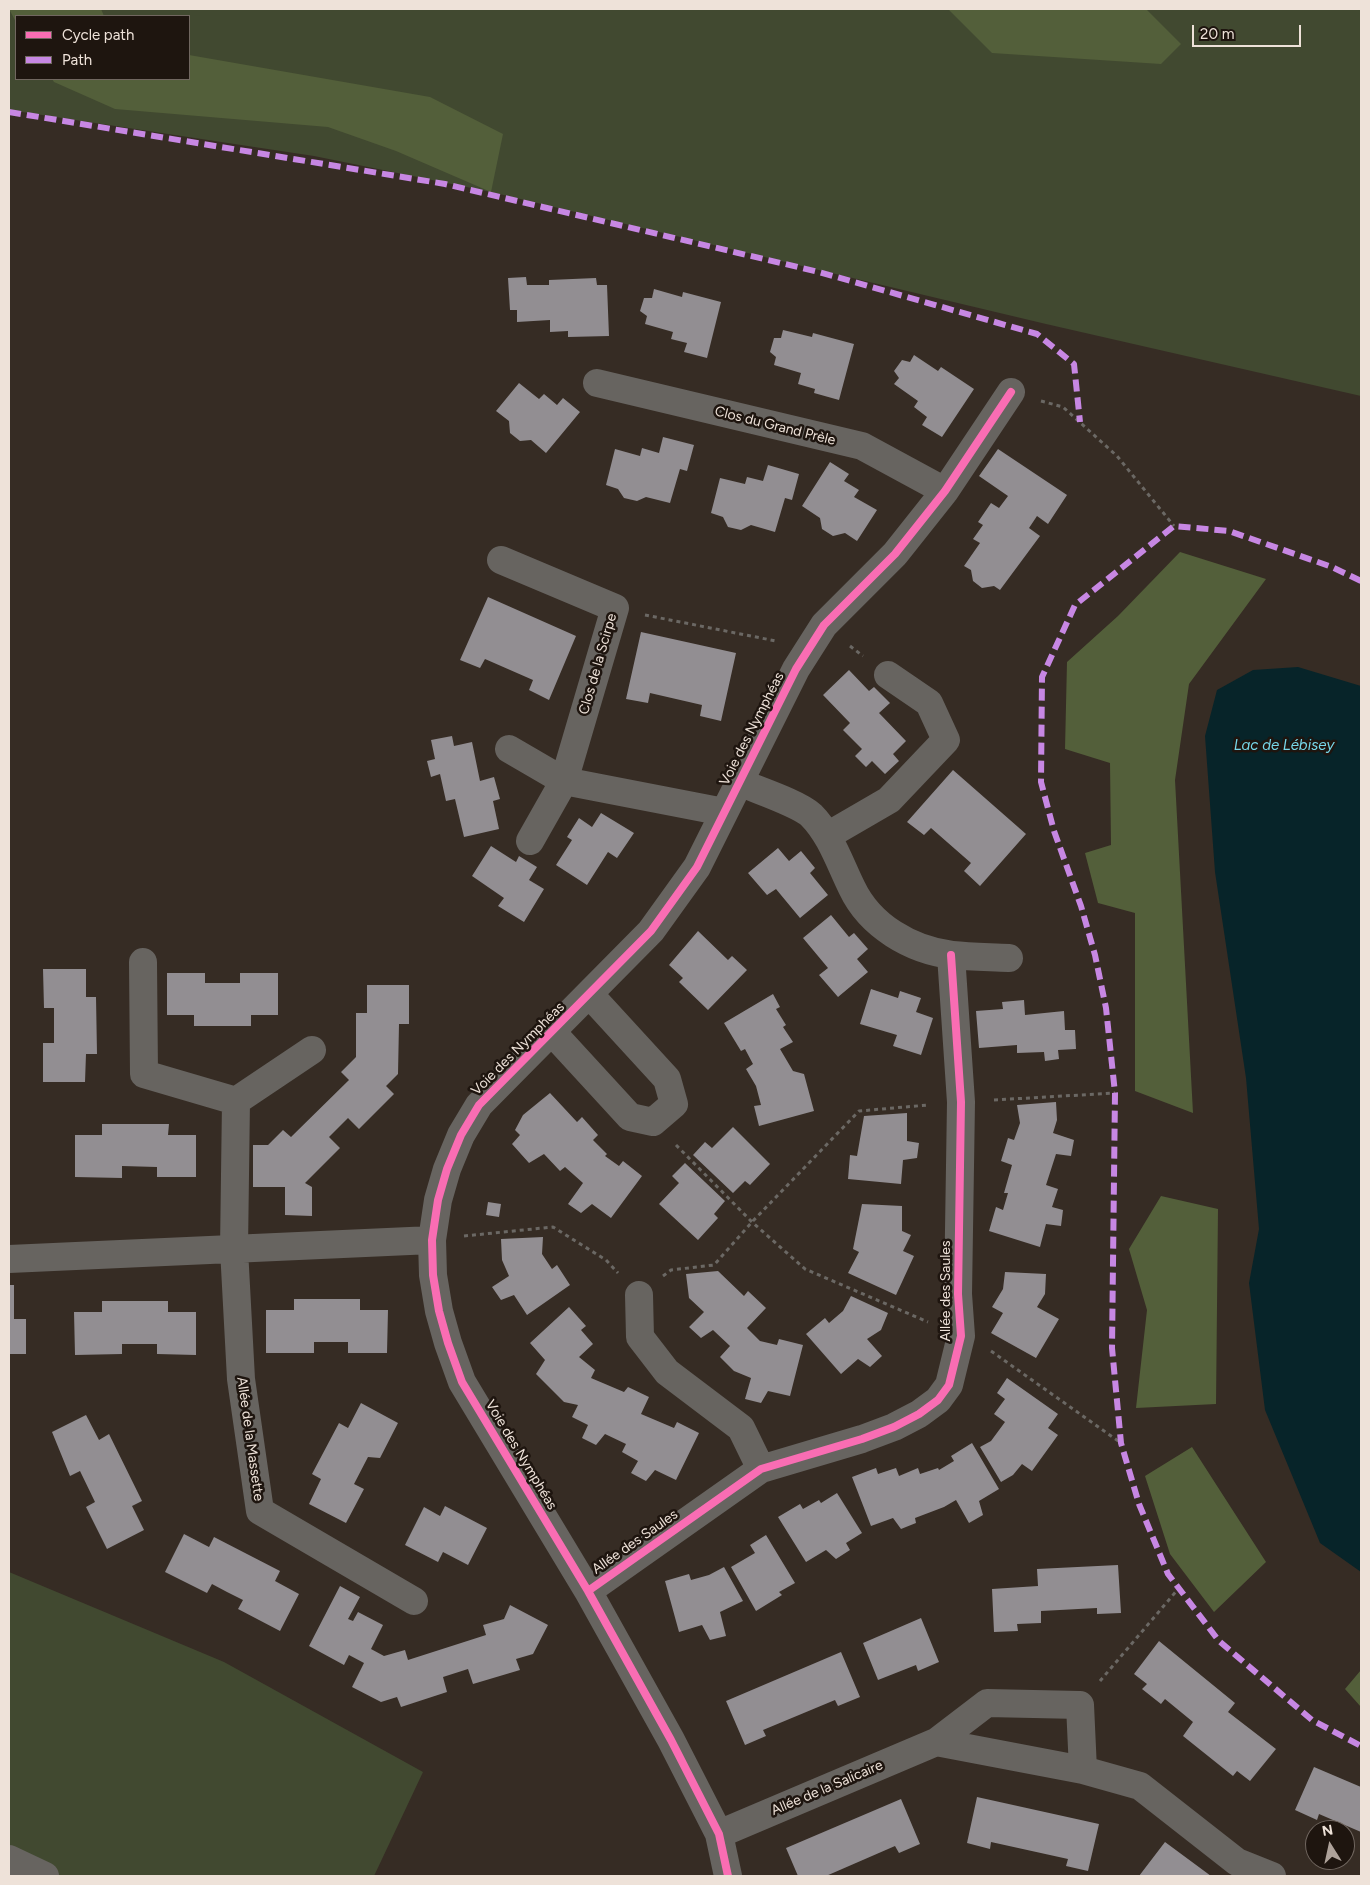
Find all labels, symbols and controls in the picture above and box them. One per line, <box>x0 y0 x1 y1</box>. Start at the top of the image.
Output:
legend <box>15 15 190 80</box>
scale bar <box>1195 15 1304 47</box>
text: 20 m <box>1200 25 1234 43</box>
text: Cycle path <box>62 26 134 44</box>
text: Path <box>62 51 92 69</box>
street label: Clos du Grand Prèle <box>713 403 837 449</box>
street label: Clos de la Scirpe <box>576 612 620 716</box>
street label: Voie des Nymphéas <box>716 670 788 788</box>
water label: Lac de Lébisey <box>1234 737 1334 755</box>
street label: Voie des Nymphéas <box>468 999 568 1099</box>
street label: Allée des Saules <box>938 1240 954 1342</box>
street label: Allée de la Massette <box>233 1376 267 1502</box>
street label: Voie des Nymphéas <box>482 1397 560 1513</box>
street label: Allée des Saules <box>589 1506 681 1578</box>
street label: Allée de la Salicaire <box>769 1757 885 1819</box>
north arrow <box>1305 1820 1355 1870</box>
text: N <box>1321 1821 1334 1840</box>

